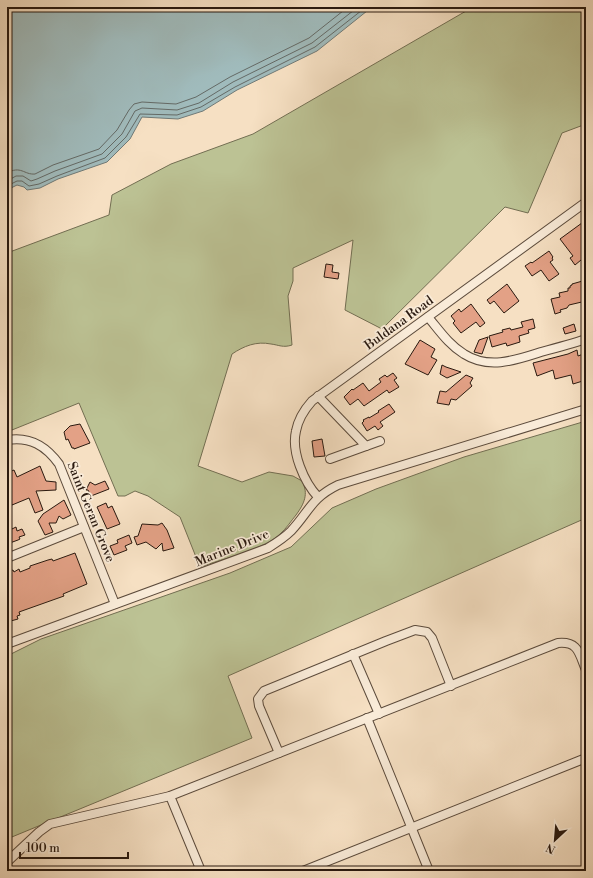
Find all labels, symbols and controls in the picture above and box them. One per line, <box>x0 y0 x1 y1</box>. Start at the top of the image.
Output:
street label: Buldana Road <box>361 292 437 354</box>
street label: Saint Geran Grove <box>64 459 119 565</box>
street label: Marine Drive <box>193 526 272 570</box>
north arrow <box>535 820 575 860</box>
scale bar <box>20 834 128 860</box>
text: N <box>544 840 558 856</box>
text: 100 m <box>26 841 60 856</box>

